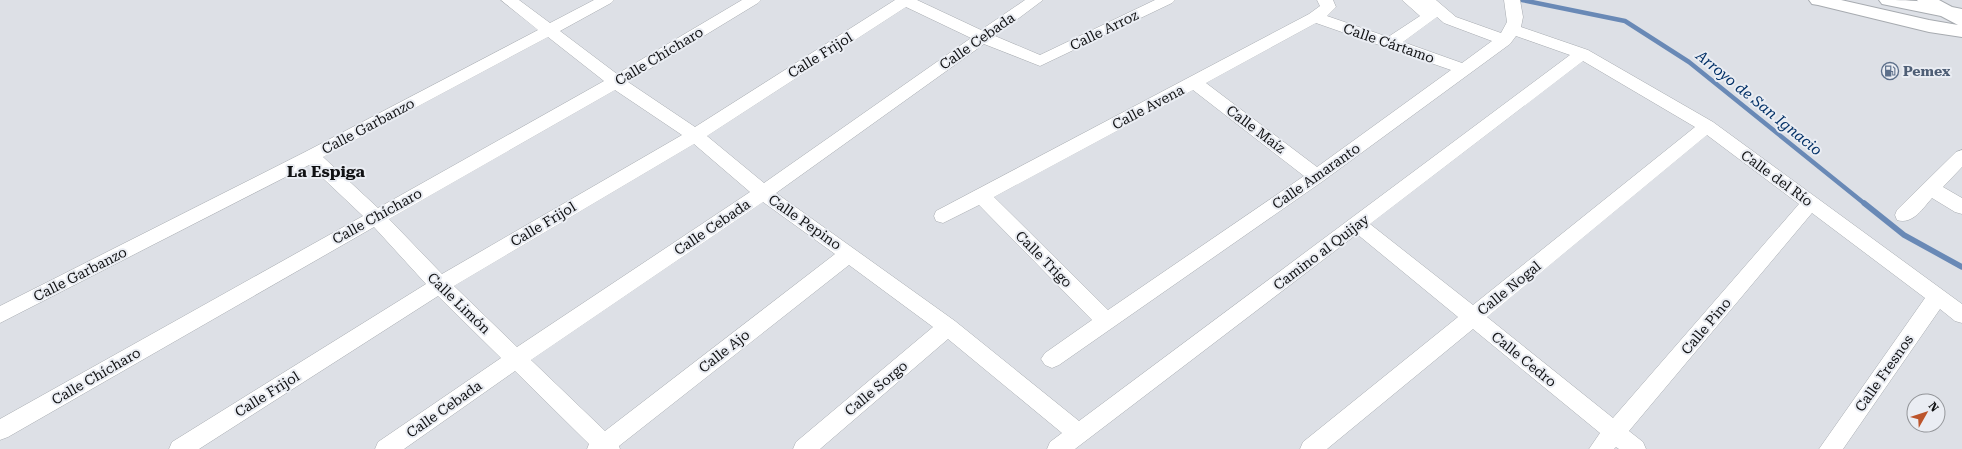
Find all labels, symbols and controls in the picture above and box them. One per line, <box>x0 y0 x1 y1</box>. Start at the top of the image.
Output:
street label: Calle Arroz <box>1067 6 1141 53</box>
street label: Calle Cebada <box>936 9 1018 73</box>
street label: Calle Cártamo <box>1341 20 1437 66</box>
street label: Calle Chícharo <box>612 23 706 89</box>
street label: Calle Frijol <box>785 28 856 81</box>
water label: Arroyo de San Ignacio <box>1692 46 1826 160</box>
fuel station icon: Pemex <box>1880 61 1900 81</box>
place label: Pemex <box>1903 63 1951 79</box>
street label: Calle Avena <box>1109 81 1187 133</box>
street label: Calle Garbanzo <box>319 95 417 157</box>
street label: Calle Maíz <box>1223 102 1289 157</box>
street label: Calle Amaranto <box>1269 140 1363 212</box>
street label: Calle del Río <box>1738 147 1816 209</box>
district label: La Espiga <box>287 162 366 181</box>
street label: Calle Chícharo <box>330 185 424 247</box>
street label: Calle Pepino <box>766 191 844 253</box>
street label: Calle Cebada <box>671 196 753 258</box>
street label: Calle Frijol <box>508 198 579 250</box>
street label: Camino al Quijay <box>1270 210 1372 293</box>
street label: Calle Trigo <box>1012 227 1076 291</box>
street label: Calle Garbanzo <box>31 244 129 304</box>
street label: Calle Nogal <box>1474 257 1544 318</box>
street label: Calle Limón <box>424 269 494 337</box>
street label: Calle Pino <box>1678 295 1734 357</box>
street label: Calle Ajo <box>695 326 753 376</box>
street label: Calle Cedro <box>1488 328 1560 390</box>
street label: Calle Fresnos <box>1852 331 1917 414</box>
street label: Calle Chícharo <box>49 344 143 408</box>
street label: Calle Sorgo <box>841 357 911 419</box>
street label: Calle Frijol <box>232 367 303 420</box>
street label: Calle Cebada <box>403 377 485 441</box>
north arrow <box>1906 393 1946 433</box>
text: N <box>1926 400 1941 415</box>

